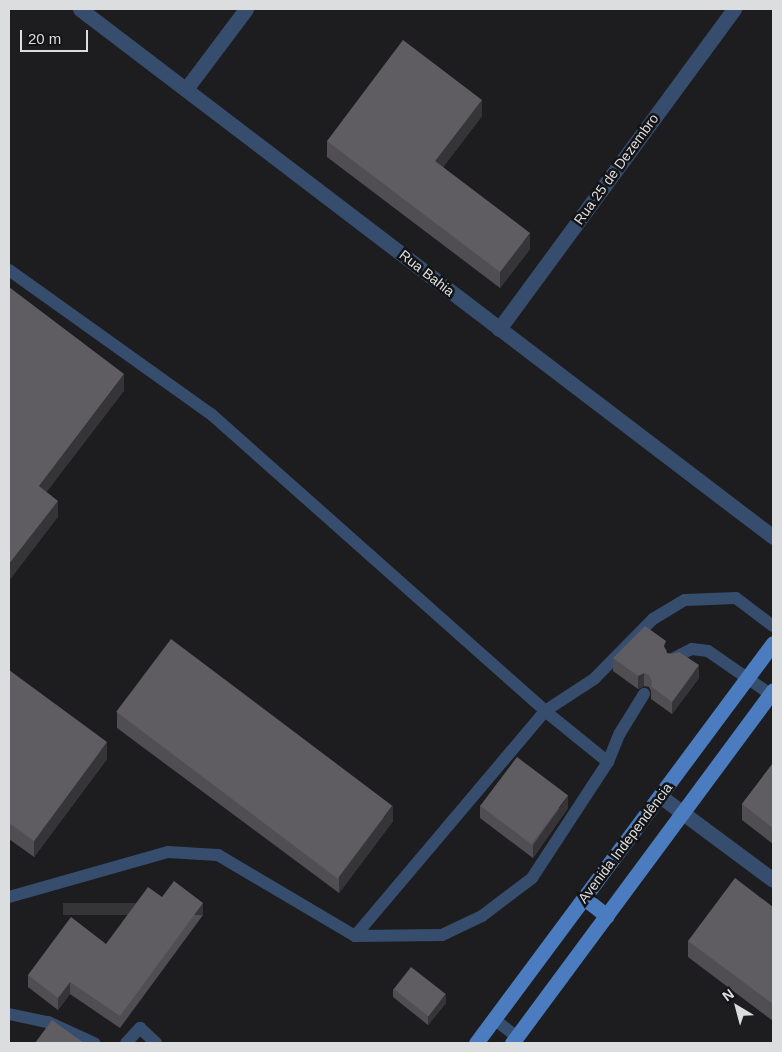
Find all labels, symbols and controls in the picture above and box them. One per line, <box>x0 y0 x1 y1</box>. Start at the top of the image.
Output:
scale bar <box>22 20 90 52</box>
text: 20 m <box>28 30 61 47</box>
street label: Rua 25 de Dezembro <box>570 110 662 228</box>
street label: Rua Bahia <box>396 246 458 300</box>
street label: Avenida Independência <box>574 780 676 906</box>
north arrow <box>712 982 762 1032</box>
text: N <box>719 986 737 1004</box>

